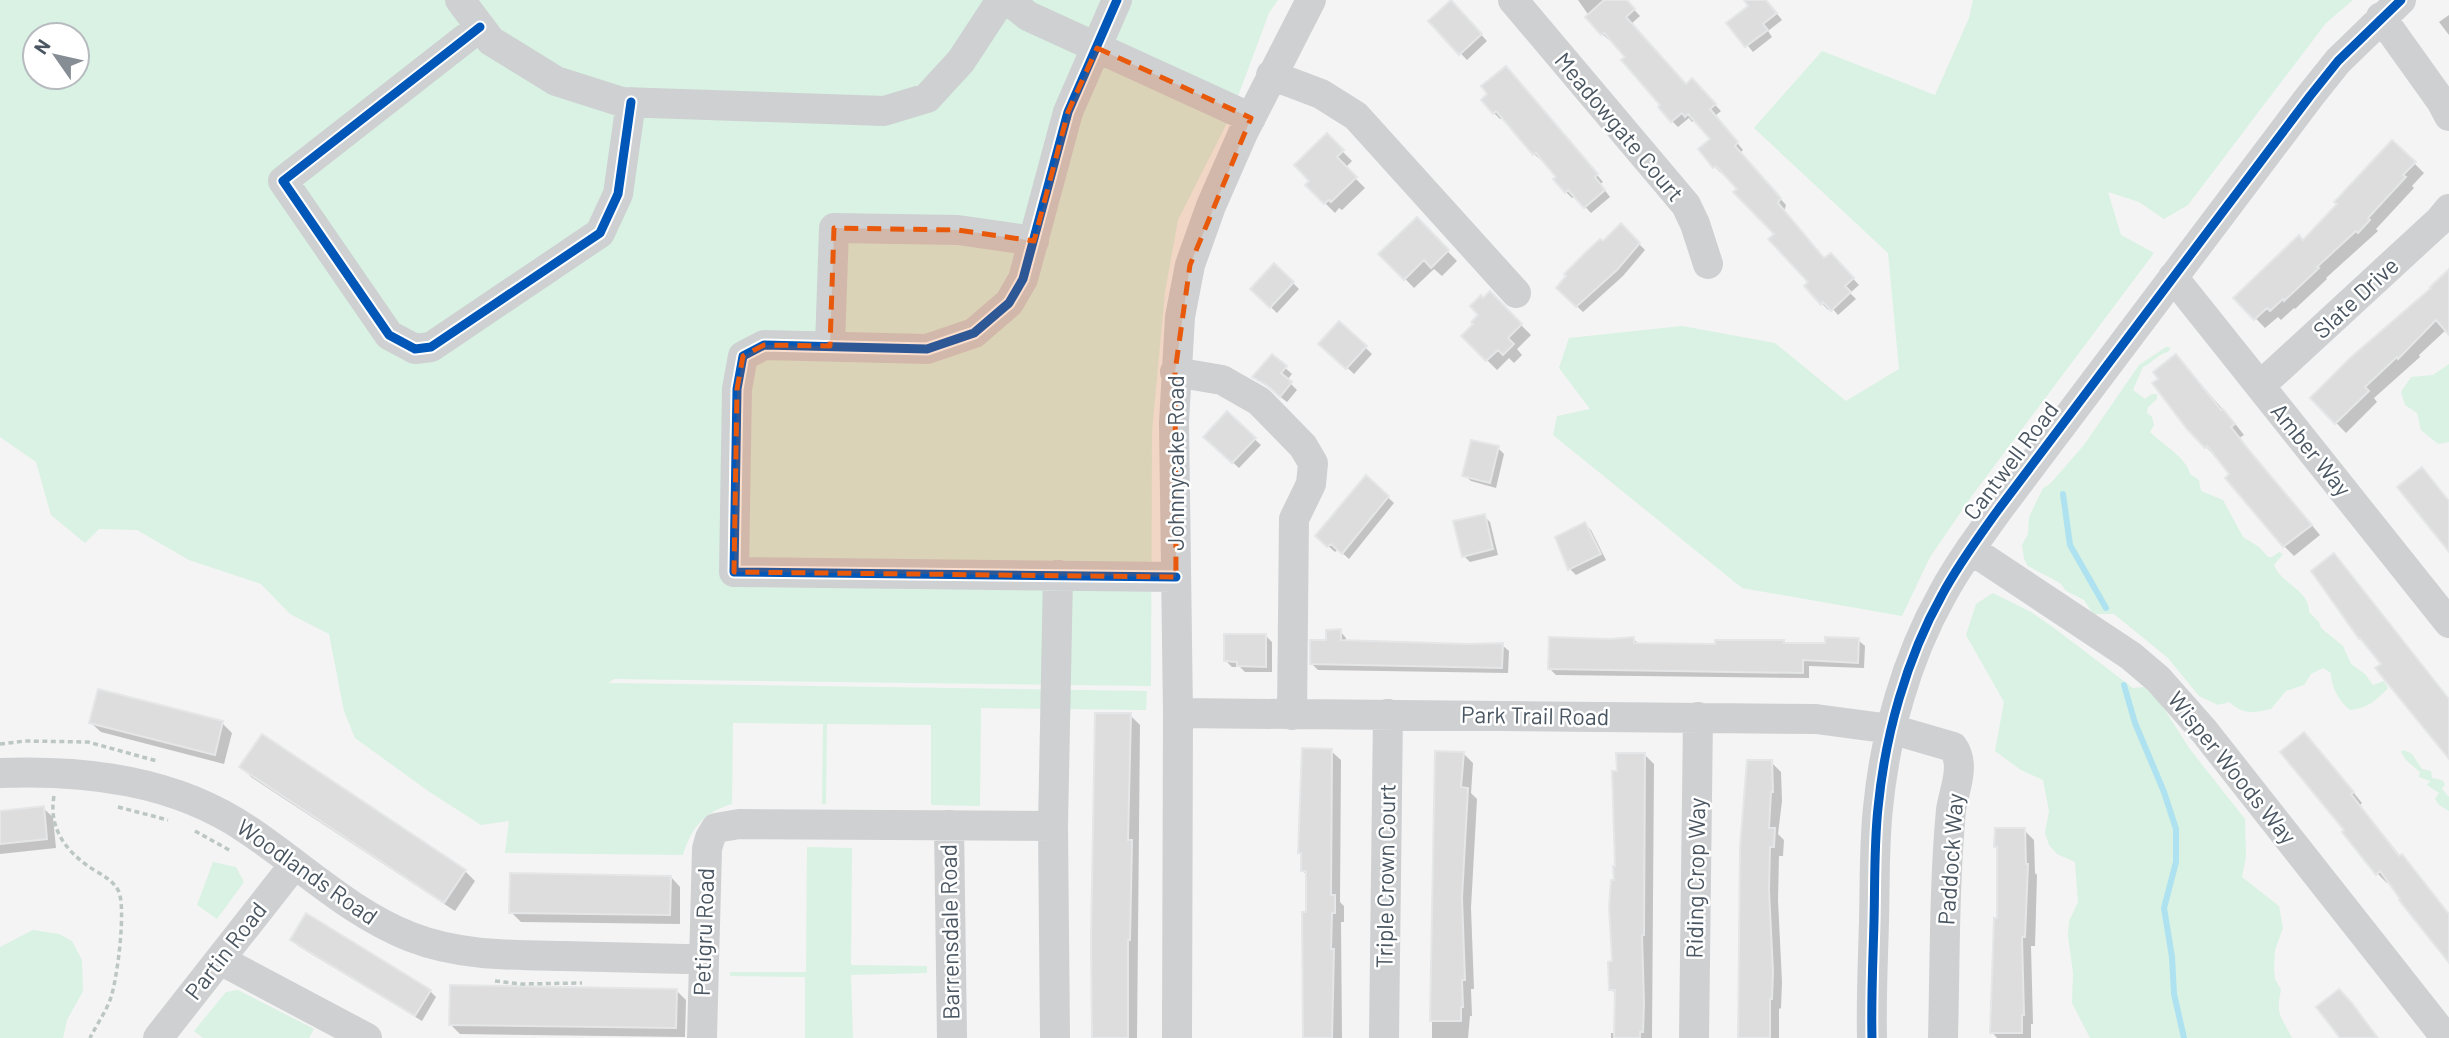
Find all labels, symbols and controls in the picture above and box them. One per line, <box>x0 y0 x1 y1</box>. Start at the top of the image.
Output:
north arrow <box>21 21 91 91</box>
text: N <box>28 35 55 58</box>
street label: Meadowgate Court <box>1549 46 1690 207</box>
street label: Slate Drive <box>2307 251 2404 344</box>
street label: Johnnycake Road <box>1161 375 1189 551</box>
street label: Cantwell Road <box>1957 396 2064 525</box>
street label: Amber Way <box>2266 397 2358 502</box>
street label: Wisper Woods Way <box>2163 685 2303 850</box>
street label: Park Trail Road <box>1461 700 1609 730</box>
street label: Triple Crown Court <box>1369 783 1401 969</box>
street label: Paddock Way <box>1931 792 1969 926</box>
street label: Riding Crop Way <box>1680 797 1710 959</box>
street label: Woodlands Road <box>232 812 383 930</box>
street label: Barrensdale Road <box>933 844 965 1020</box>
street label: Petigru Road <box>687 868 719 996</box>
street label: Partin Road <box>178 896 272 1005</box>

